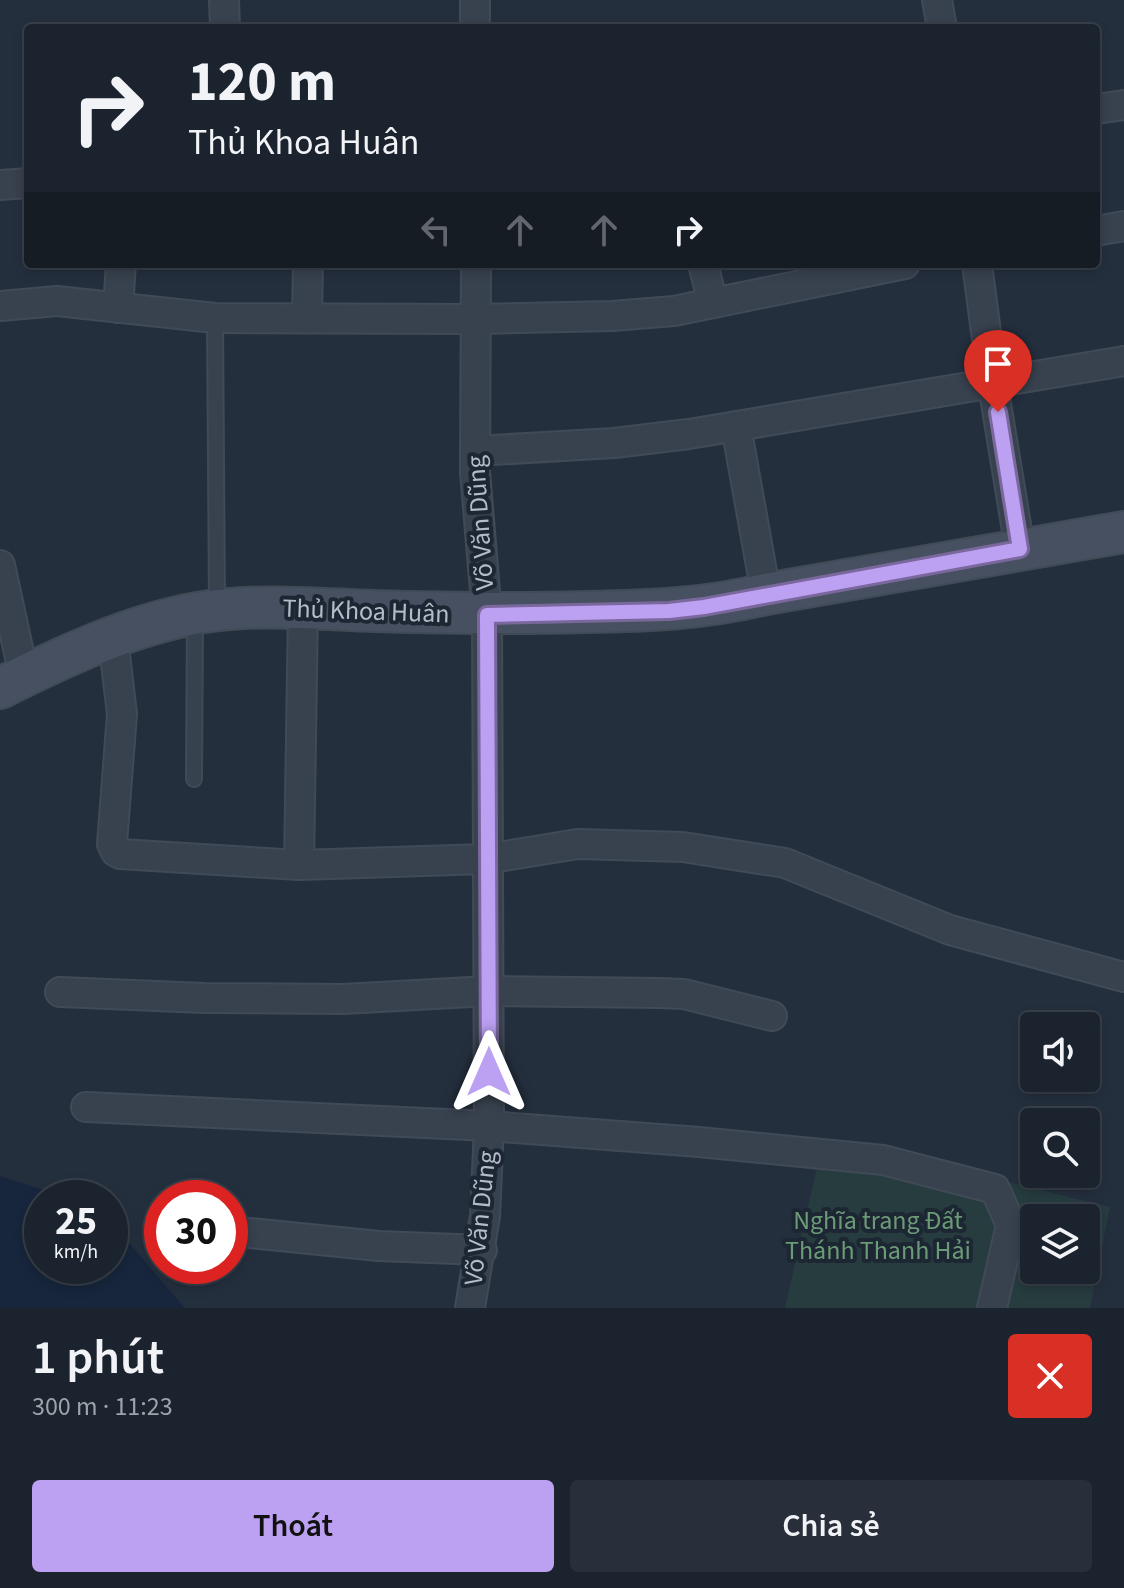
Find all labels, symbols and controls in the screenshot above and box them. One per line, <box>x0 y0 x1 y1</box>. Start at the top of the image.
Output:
text: 120 m <box>188 43 336 122</box>
icon: right <box>56 56 160 160</box>
text: Thủ Khoa Huân <box>188 117 419 168</box>
icon: left <box>414 208 458 252</box>
icon: ahead <box>498 208 542 252</box>
icon: ahead <box>582 208 626 252</box>
icon: right <box>666 208 710 252</box>
pin <box>964 330 1032 412</box>
icon: arrive <box>976 342 1020 386</box>
street label: Võ Văn Dũng <box>457 454 503 592</box>
street label: Thủ Khoa Huân <box>282 590 450 632</box>
map controls <box>1020 1012 1100 1284</box>
button: sound <box>1020 1012 1100 1092</box>
position arrow <box>447 1030 531 1114</box>
button: search <box>1020 1108 1100 1188</box>
street label: Võ Văn Dũng <box>455 1149 505 1287</box>
speed limit sign: 30 <box>144 1180 248 1284</box>
text: 25 <box>55 1193 97 1250</box>
park label: Nghĩa trang Đất Thánh Thanh Hải <box>785 1202 971 1269</box>
button: layers <box>1020 1204 1100 1284</box>
text: km/h <box>54 1238 98 1266</box>
text: 1 phút <box>32 1324 164 1392</box>
button: close <box>1008 1334 1092 1418</box>
text: 300 m · 11:23 <box>32 1388 173 1425</box>
button: Thoát <box>32 1480 554 1572</box>
button: Chia sẻ <box>570 1480 1092 1572</box>

